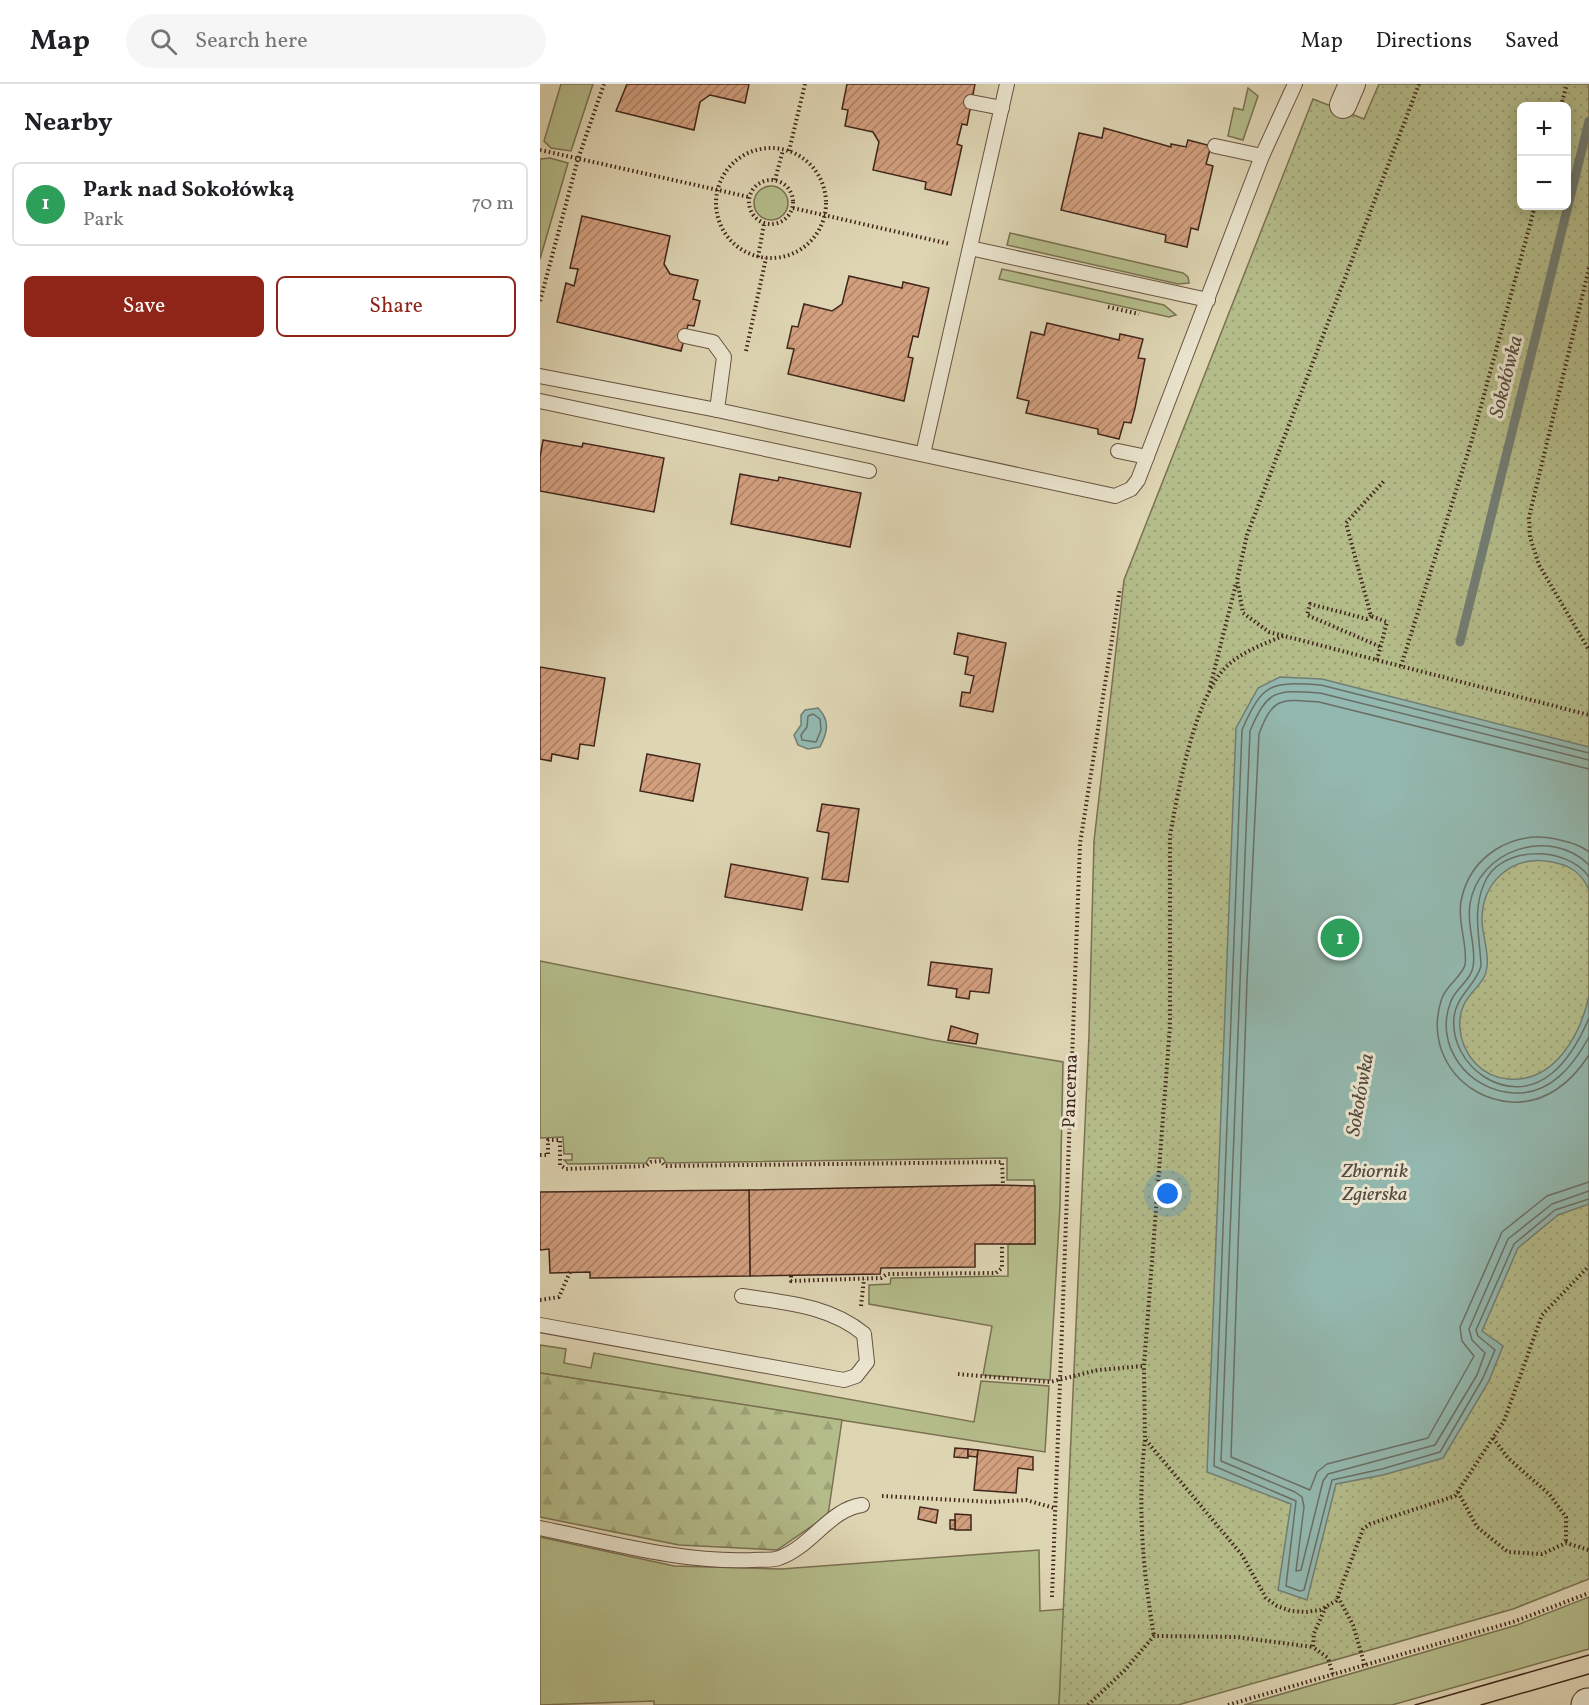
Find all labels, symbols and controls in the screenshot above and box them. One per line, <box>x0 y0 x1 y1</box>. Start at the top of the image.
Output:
search box <box>126 14 546 68</box>
text: Map <box>30 22 90 61</box>
icon: search <box>147 25 180 58</box>
text: Search here <box>195 26 308 57</box>
text: Map <box>1301 27 1343 56</box>
text: Directions <box>1376 27 1472 56</box>
text: Saved <box>1505 27 1559 56</box>
map controls <box>1517 102 1571 210</box>
button: + <box>1517 102 1571 156</box>
text: Nearby <box>24 105 113 141</box>
button: − <box>1517 156 1571 210</box>
text: Park nad Sokołówką <box>83 175 294 206</box>
text: 1 <box>41 190 50 218</box>
text: 70 m <box>471 190 514 218</box>
text: Park <box>83 206 124 234</box>
button: Save <box>24 276 264 337</box>
button: Share <box>276 276 516 337</box>
water label: Sokołówka <box>1483 333 1531 421</box>
pin: 1 <box>1320 916 1360 960</box>
water label: Sokołówka <box>1340 1051 1382 1139</box>
street label: Pancerna <box>1057 1054 1085 1128</box>
water label: Zbiornik Zgierska <box>1341 1158 1408 1209</box>
your location <box>1153 1179 1182 1208</box>

